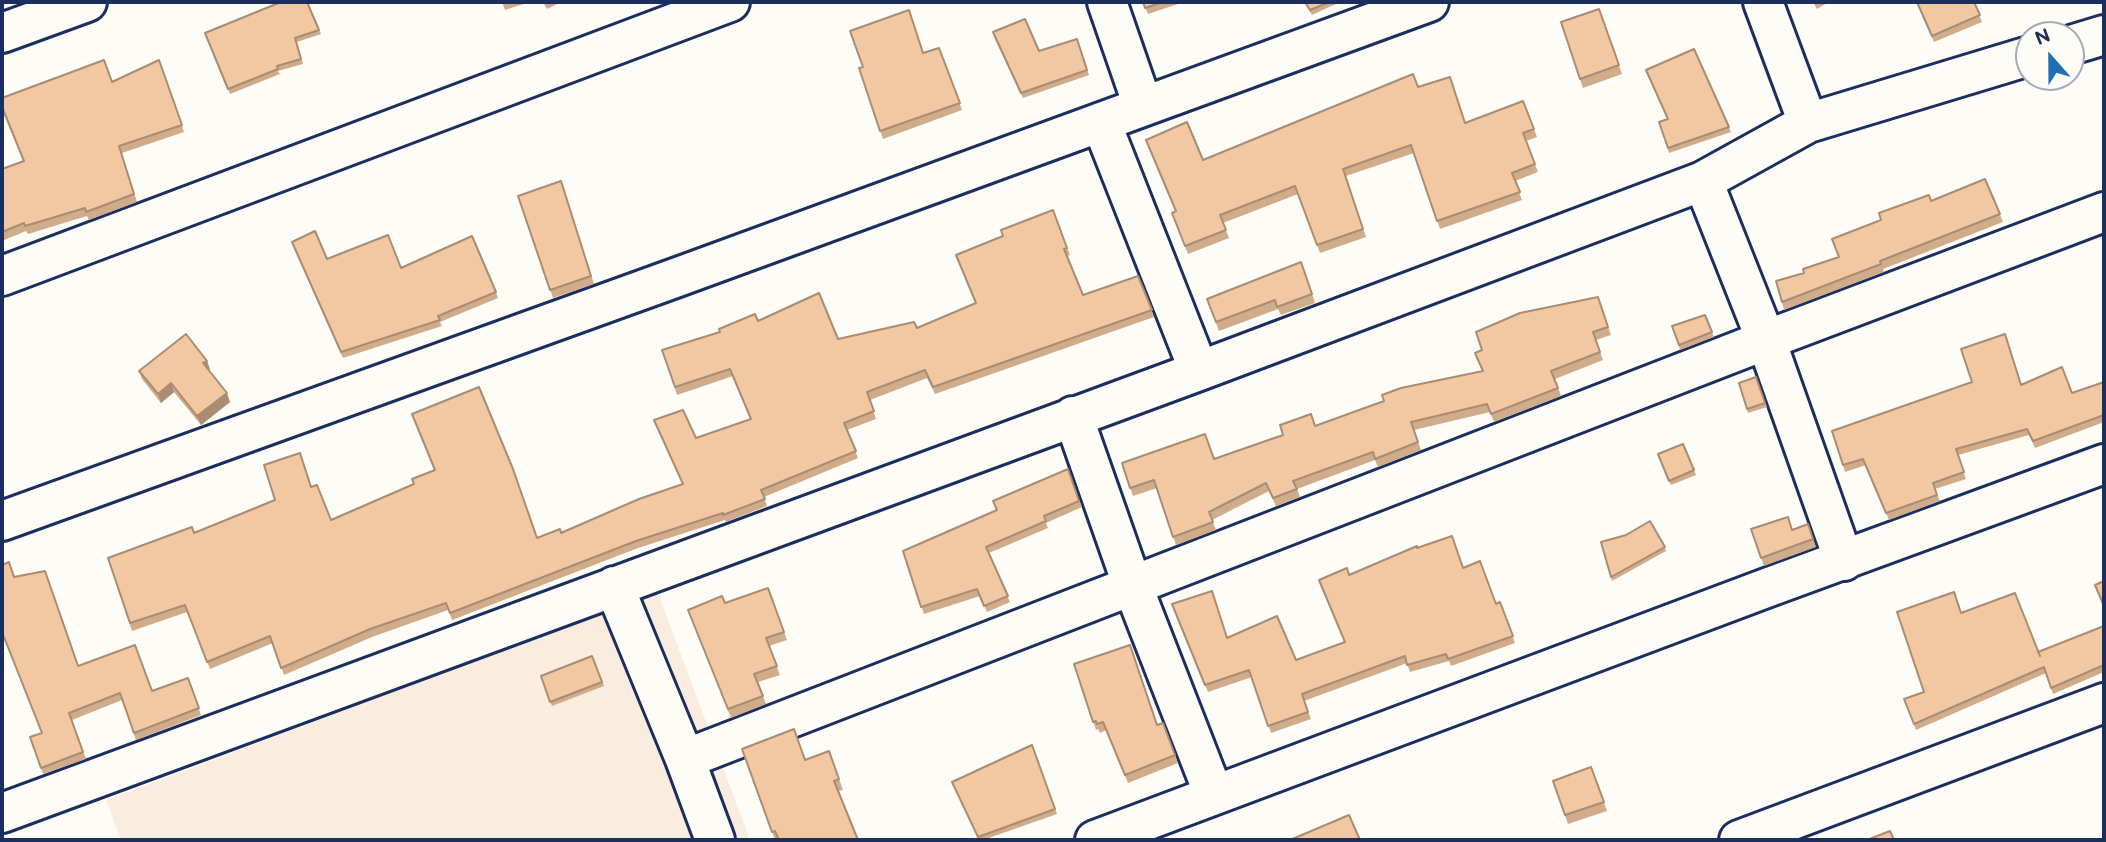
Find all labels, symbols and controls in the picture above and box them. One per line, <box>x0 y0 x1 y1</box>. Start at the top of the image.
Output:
north arrow <box>2015 21 2085 91</box>
text: N <box>2032 25 2054 51</box>

